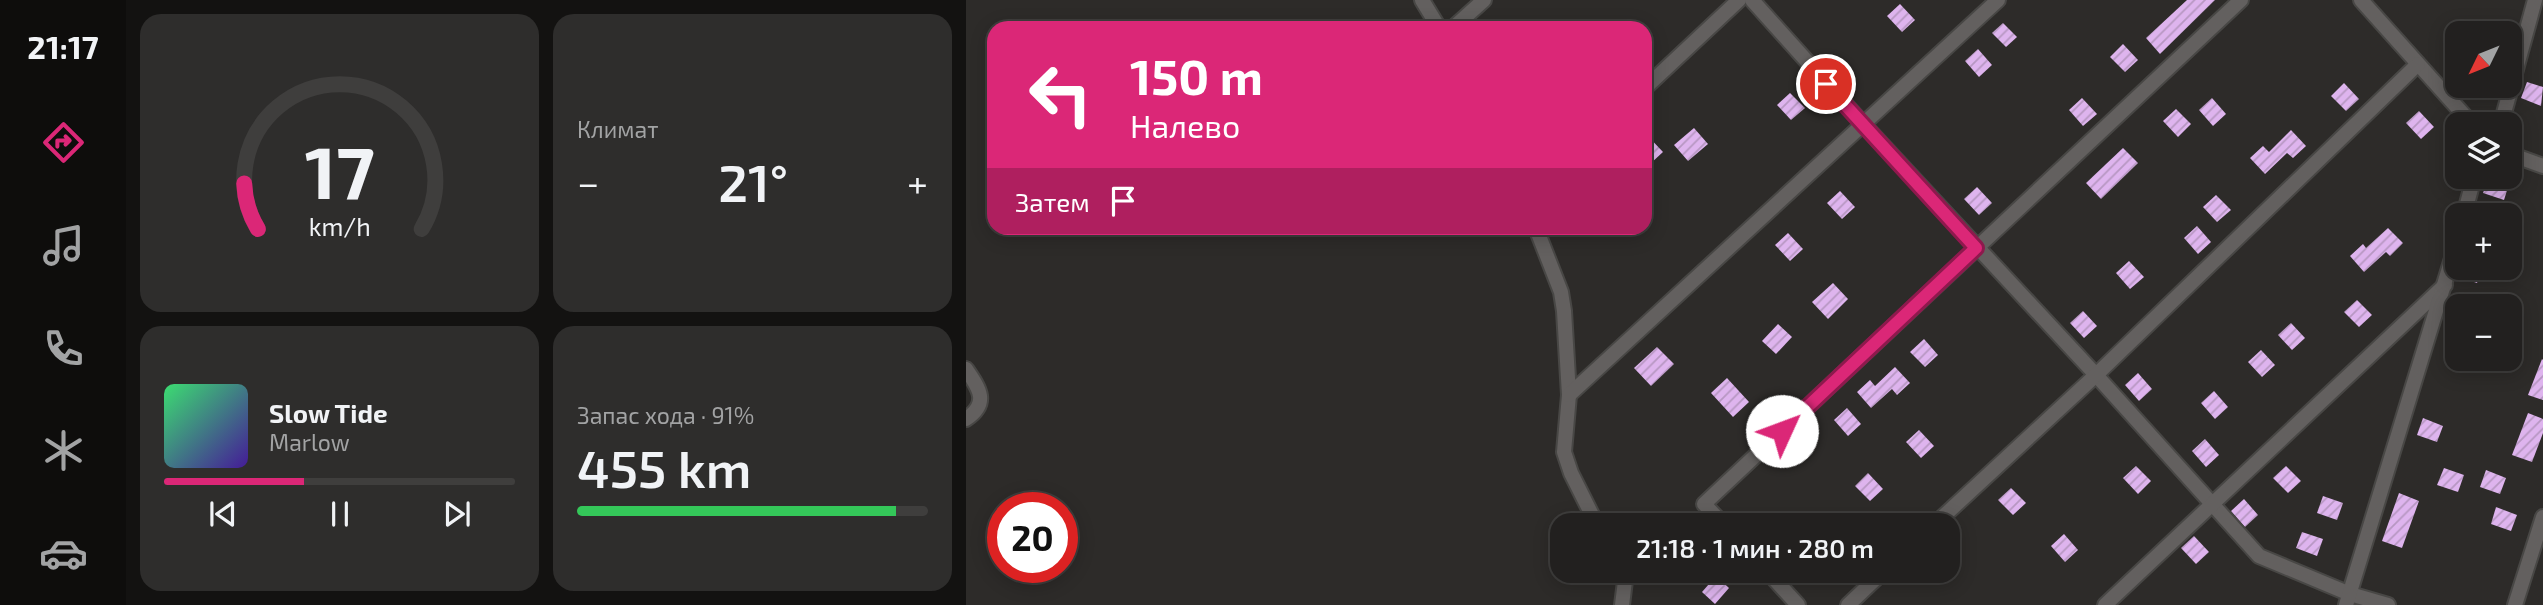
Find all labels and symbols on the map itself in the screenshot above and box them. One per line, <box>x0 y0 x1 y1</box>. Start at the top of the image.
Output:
north arrow <box>2445 21 2522 98</box>
pin <box>1796 54 1856 114</box>
position arrow <box>1745 394 1819 468</box>
speed limit sign: 20 <box>987 492 1078 583</box>

